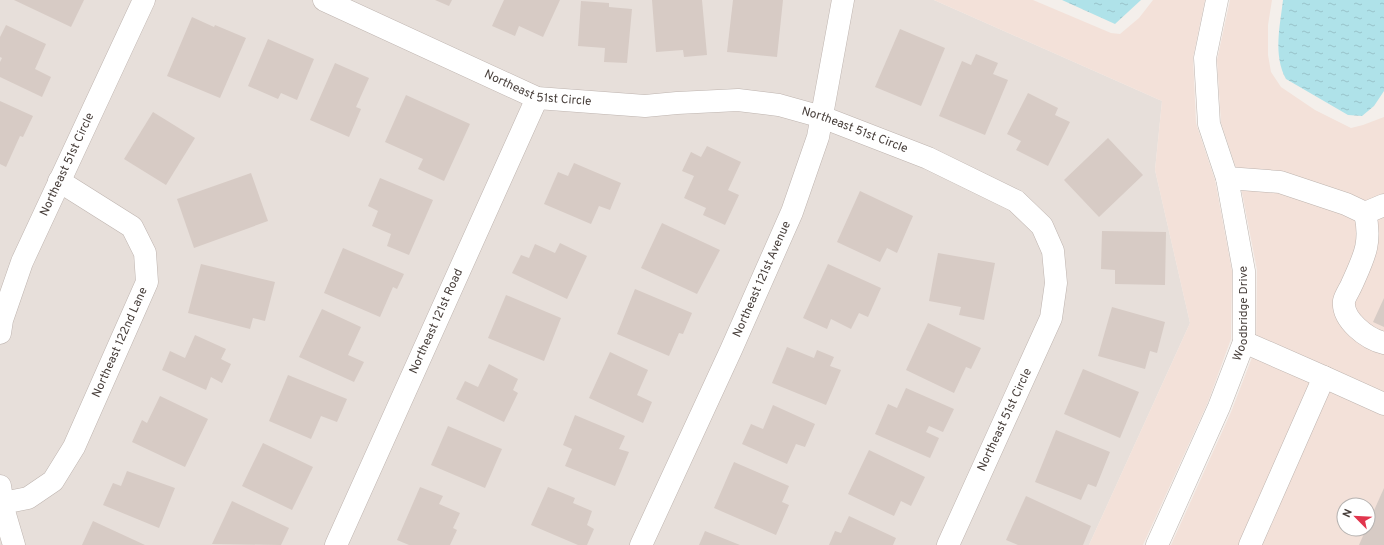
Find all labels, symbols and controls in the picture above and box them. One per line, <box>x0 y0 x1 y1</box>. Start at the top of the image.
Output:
street label: Northeast 51st Circle <box>481 67 592 110</box>
street label: Northeast 51st Circle <box>800 104 910 157</box>
street label: Northeast 51st Circle <box>36 110 98 219</box>
street label: Northeast 121st Avenue <box>730 219 795 340</box>
street label: Woodbridge Drive <box>1229 265 1252 363</box>
street label: Northeast 121st Road <box>406 266 467 377</box>
street label: Northeast 122nd Lane <box>89 285 152 400</box>
street label: Northeast 51st Circle <box>974 366 1036 474</box>
north arrow <box>1336 497 1376 537</box>
text: N <box>1340 507 1356 520</box>

